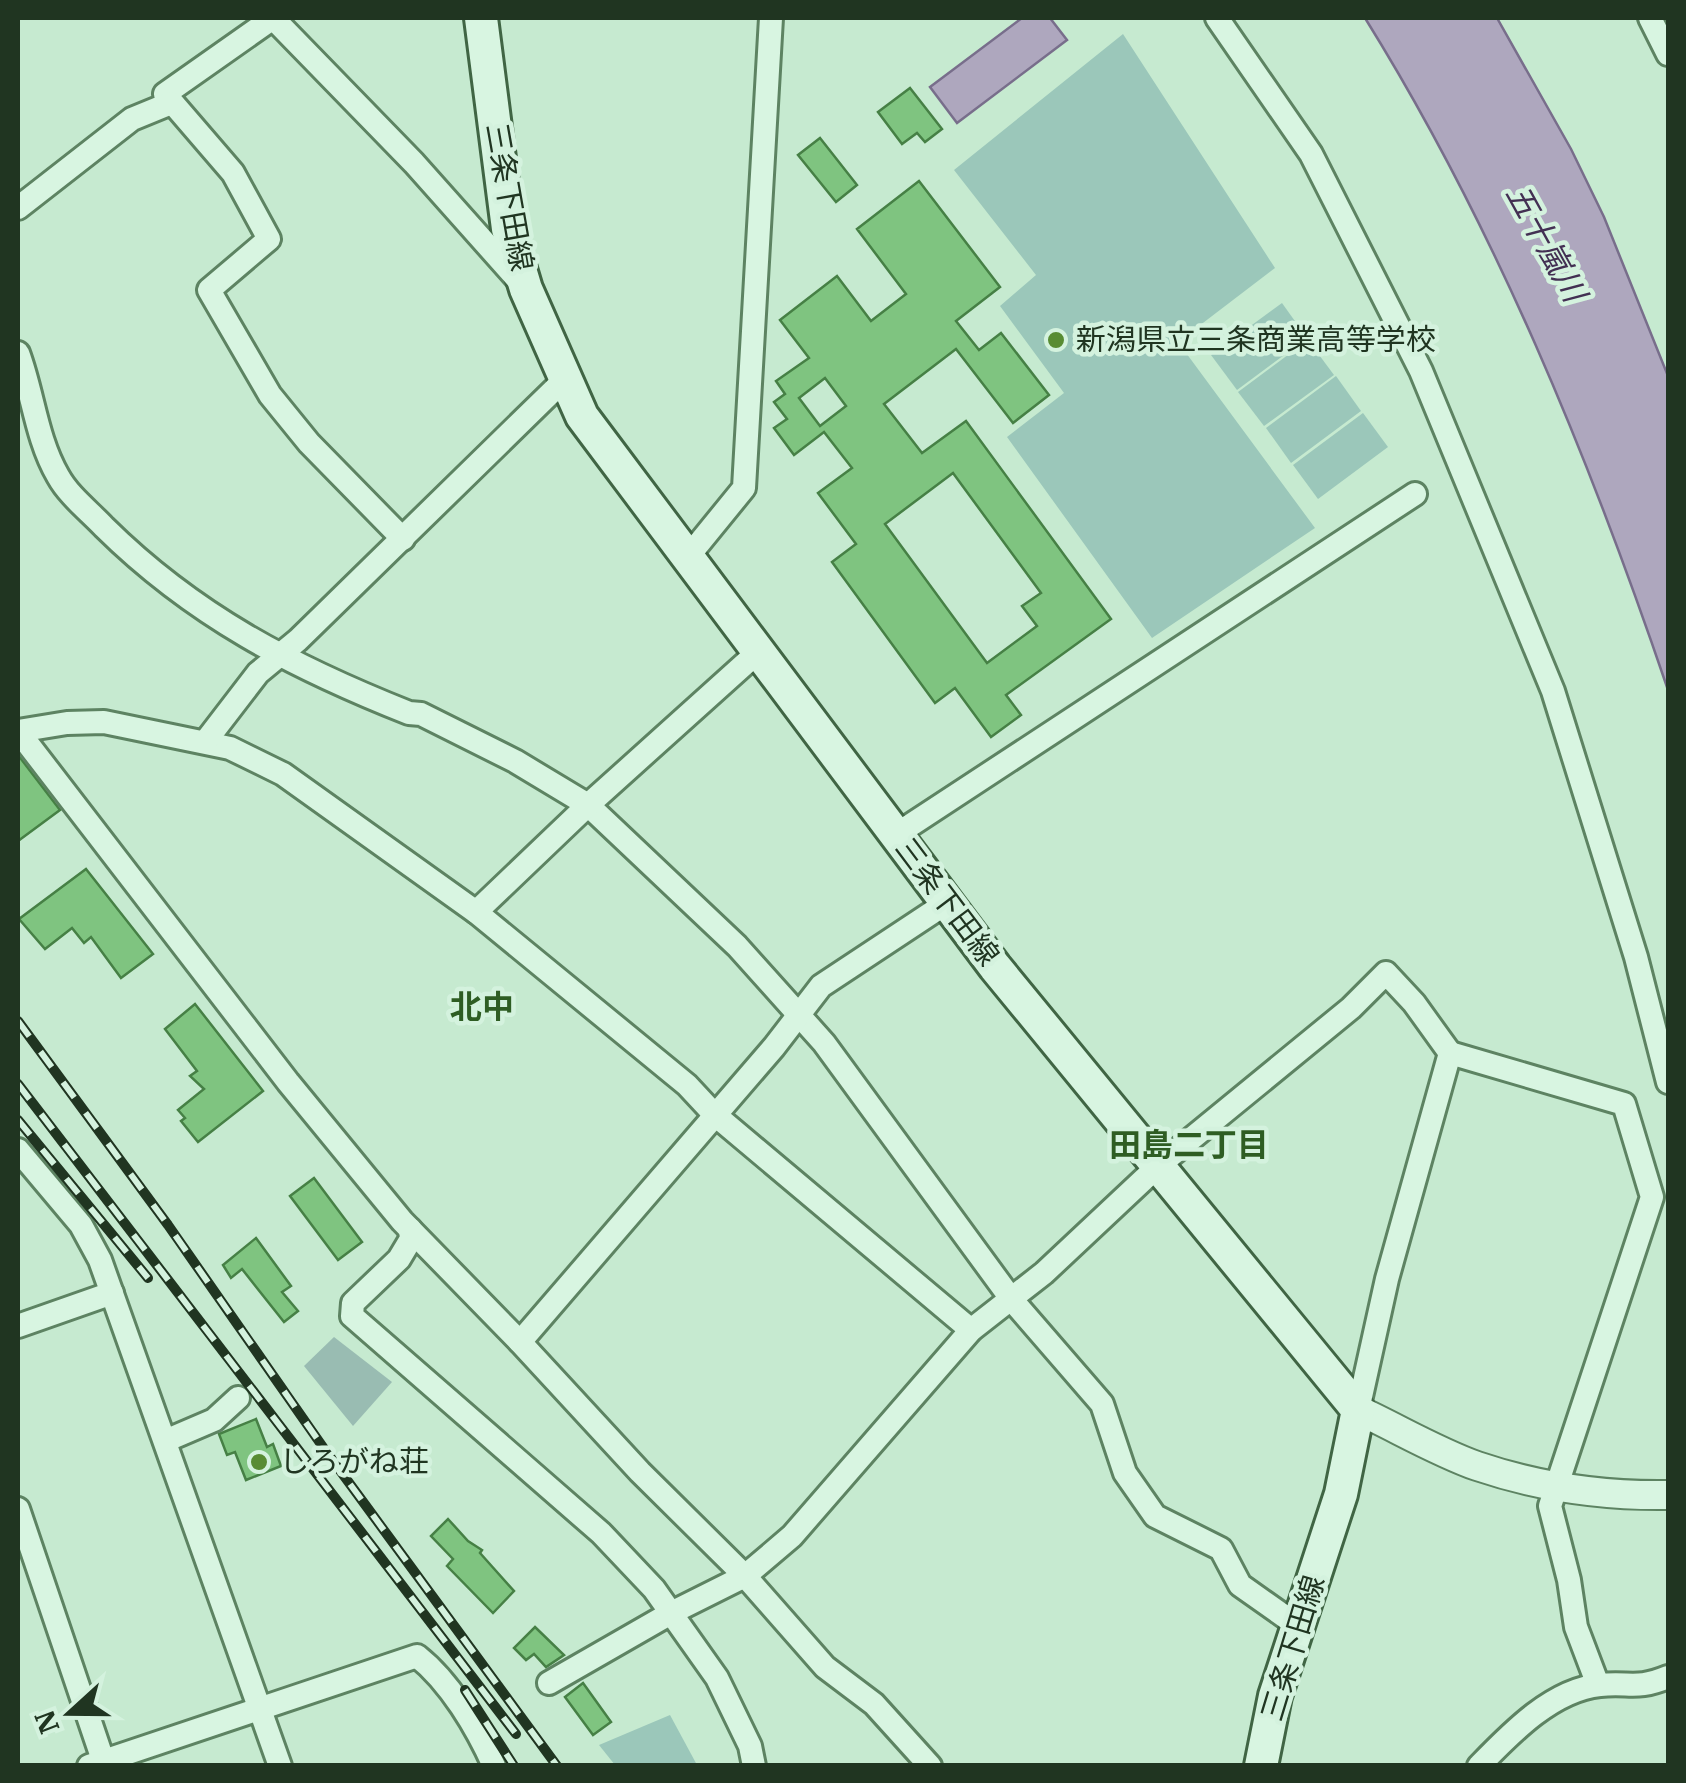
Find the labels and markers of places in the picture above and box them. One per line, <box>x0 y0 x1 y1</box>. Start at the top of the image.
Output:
place label: 新潟県立三条商業高等学校 <box>1076 319 1436 358</box>
marker: 新潟県立三条商業高等学校 <box>1045 329 1067 351</box>
place label: しろがね荘 <box>279 1441 429 1480</box>
marker: しろがね荘 <box>248 1451 270 1473</box>

